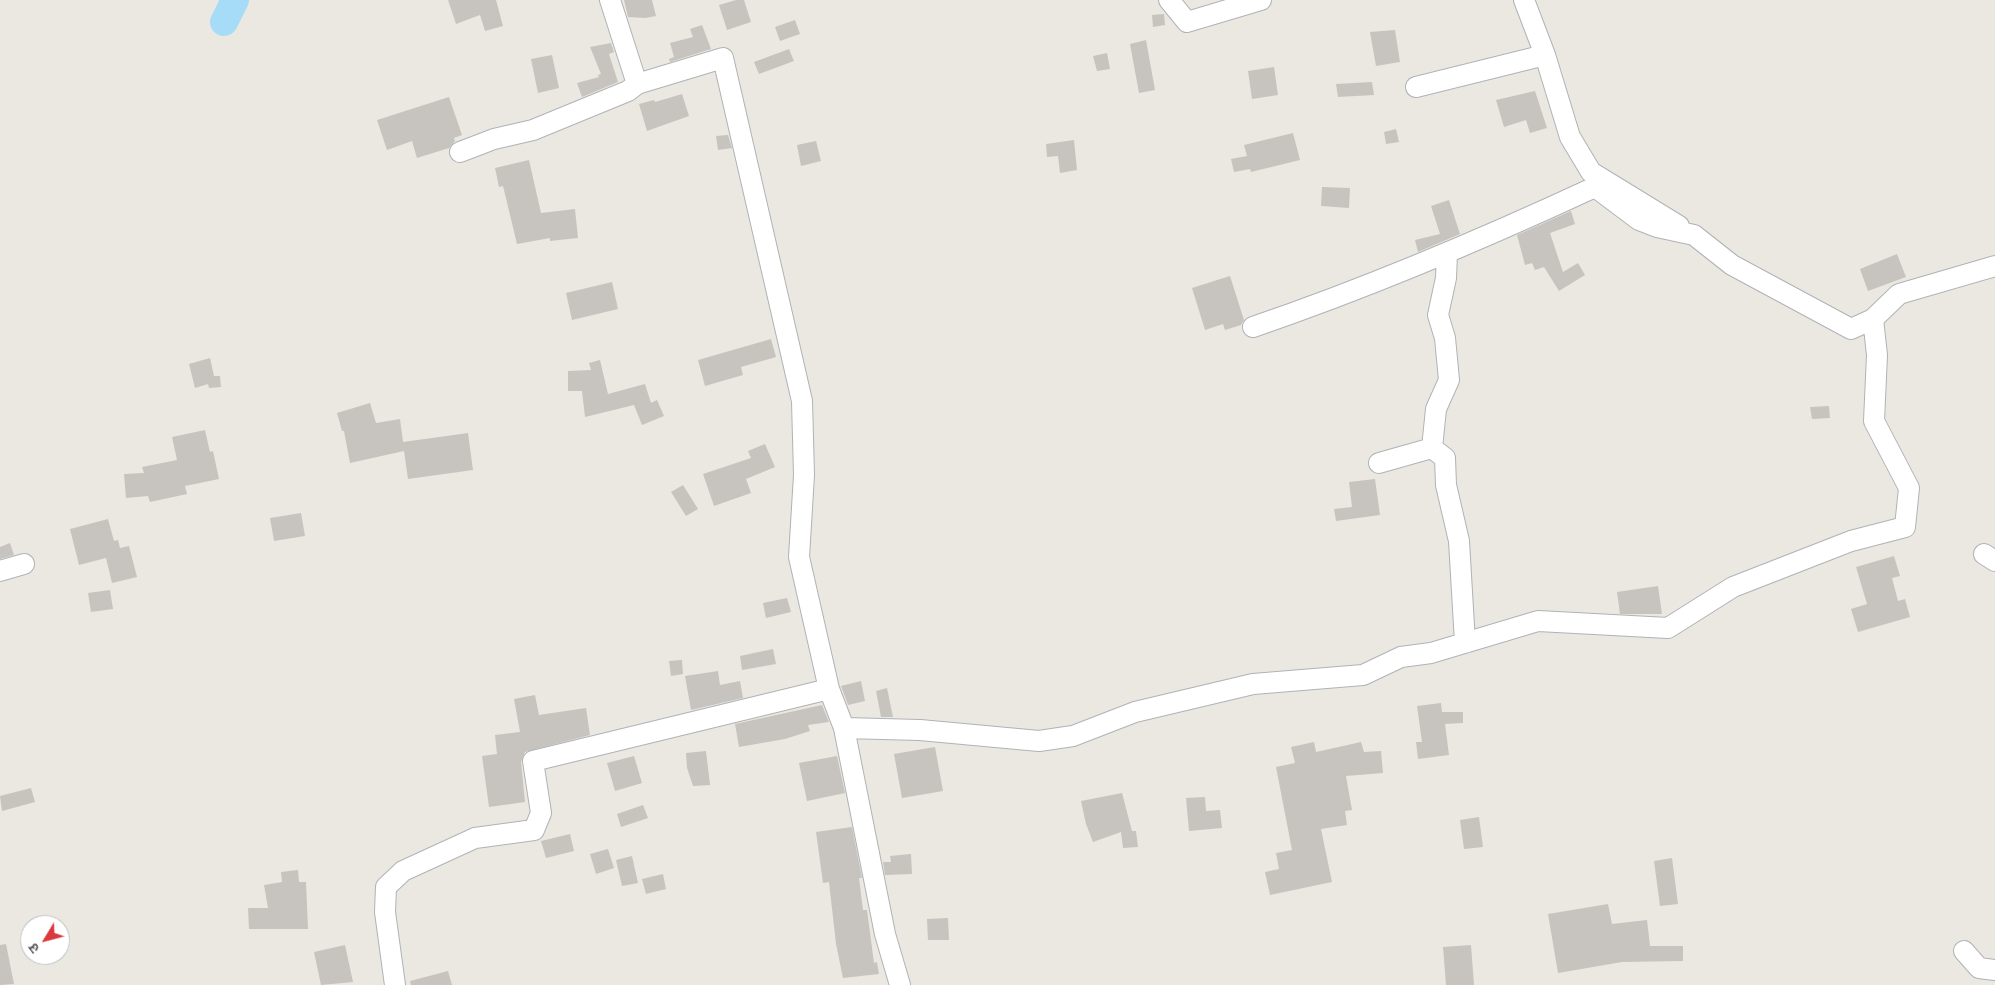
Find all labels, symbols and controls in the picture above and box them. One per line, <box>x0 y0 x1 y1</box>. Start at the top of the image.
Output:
north arrow <box>20 915 70 965</box>
text: उ <box>25 940 43 957</box>

